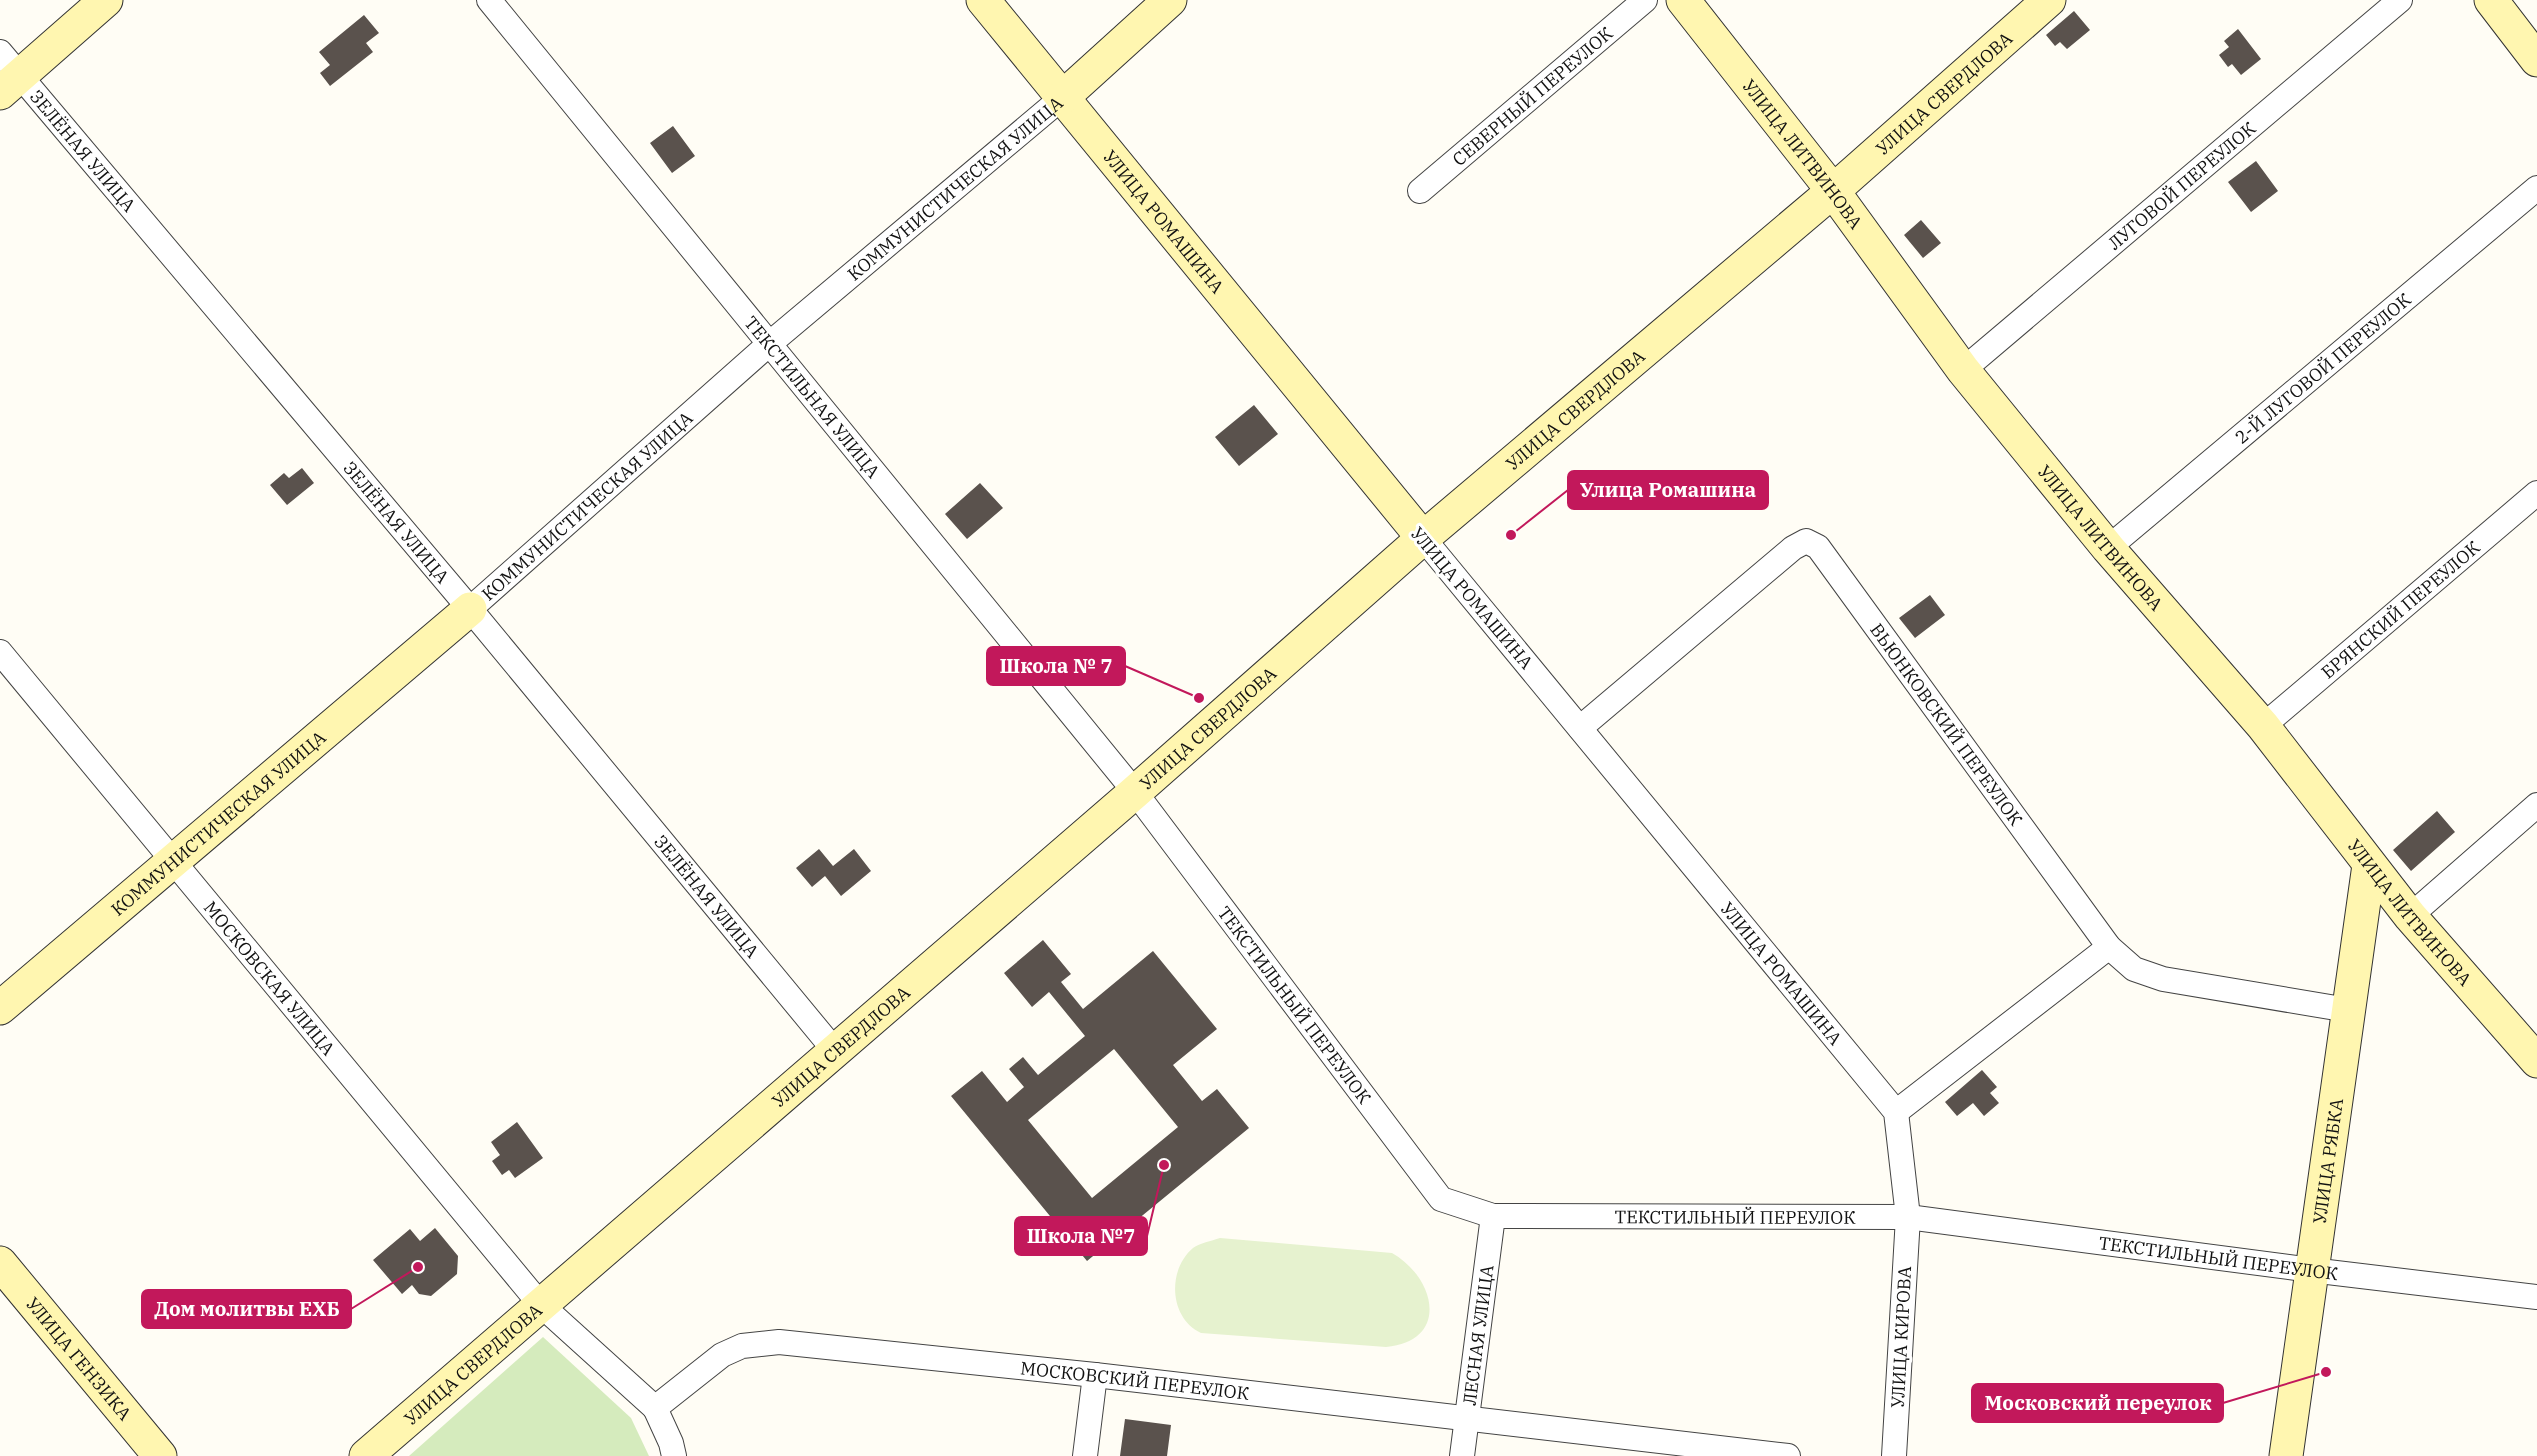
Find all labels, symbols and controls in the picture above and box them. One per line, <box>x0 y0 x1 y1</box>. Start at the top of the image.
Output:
street label: СЕВЕРНЫЙ ПЕРЕУЛОК <box>1447 21 1617 170</box>
street label: УЛИЦА СВЕРДЛОВА <box>1871 26 2017 160</box>
street label: УЛИЦА ЛИТВИНОВА <box>1738 74 1868 234</box>
street label: ЗЕЛЁНАЯ УЛИЦА <box>25 85 142 217</box>
street label: КОММУНИСТИЧЕСКАЯ УЛИЦА <box>842 91 1068 285</box>
street label: ЛУГОВОЙ ПЕРЕУЛОК <box>2103 116 2260 254</box>
street label: УЛИЦА РОМАШИНА <box>1099 145 1230 298</box>
street label: 2-Й ЛУГОВОЙ ПЕРЕУЛОК <box>2230 287 2416 448</box>
street label: ТЕКСТИЛЬНАЯ УЛИЦА <box>740 311 886 483</box>
street label: УЛИЦА СВЕРДЛОВА <box>1501 344 1650 475</box>
street label: КОММУНИСТИЧЕСКАЯ УЛИЦА <box>476 406 698 605</box>
street label: ЗЕЛЁНАЯ УЛИЦА <box>339 456 455 588</box>
street label: УЛИЦА ЛИТВИНОВА <box>2033 460 2169 615</box>
callout: Улица Ромашина <box>1568 471 1768 509</box>
text: Улица Ромашина <box>1580 476 1756 503</box>
street label: УЛИЦА РОМАШИНА <box>1406 522 1539 674</box>
street label: БРЯНСКИЙ ПЕРЕУЛОК <box>2316 535 2485 683</box>
street label: ВЬЮНКОВСКИЙ ПЕРЕУЛОК <box>1866 618 2028 830</box>
callout: Школа № 7 <box>987 647 1125 685</box>
text: Школа № 7 <box>999 652 1113 679</box>
street label: УЛИЦА СВЕРДЛОВА <box>1135 661 1281 794</box>
street label: КОММУНИСТИЧЕСКАЯ УЛИЦА <box>106 725 331 920</box>
street label: ЗЕЛЁНАЯ УЛИЦА <box>650 830 765 963</box>
street label: УЛИЦА ЛИТВИНОВА <box>2343 834 2477 991</box>
street label: МОСКОВСКАЯ УЛИЦА <box>199 896 341 1060</box>
street label: УЛИЦА РОМАШИНА <box>1716 897 1848 1050</box>
street label: ТЕКСТИЛЬНЫЙ ПЕРЕУЛОК <box>1213 901 1377 1108</box>
street label: УЛИЦА СВЕРДЛОВА <box>767 980 915 1112</box>
street label: УЛИЦА РЯБКА <box>2307 1096 2348 1225</box>
street label: ТЕКСТИЛЬНЫЙ ПЕРЕУЛОК <box>1614 1205 1856 1228</box>
callout: Школа №7 <box>1015 1217 1147 1255</box>
text: Школа №7 <box>1027 1222 1135 1249</box>
street label: ТЕКСТИЛЬНЫЙ ПЕРЕУЛОК <box>2097 1231 2340 1285</box>
street label: ЛЕСНАЯ УЛИЦА <box>1457 1263 1498 1407</box>
street label: УЛИЦА КИРОВА <box>1886 1265 1916 1409</box>
callout: Дом молитвы ЕХБ <box>142 1290 351 1328</box>
street label: УЛИЦА ГЕНЗИКА <box>21 1292 137 1425</box>
text: Дом молитвы ЕХБ <box>154 1295 340 1322</box>
street label: УЛИЦА СВЕРДЛОВА <box>399 1298 547 1430</box>
street label: МОСКОВСКИЙ ПЕРЕУЛОК <box>1019 1356 1251 1404</box>
callout: Московский переулок <box>1972 1384 2223 1422</box>
text: Московский переулок <box>1984 1389 2212 1416</box>

